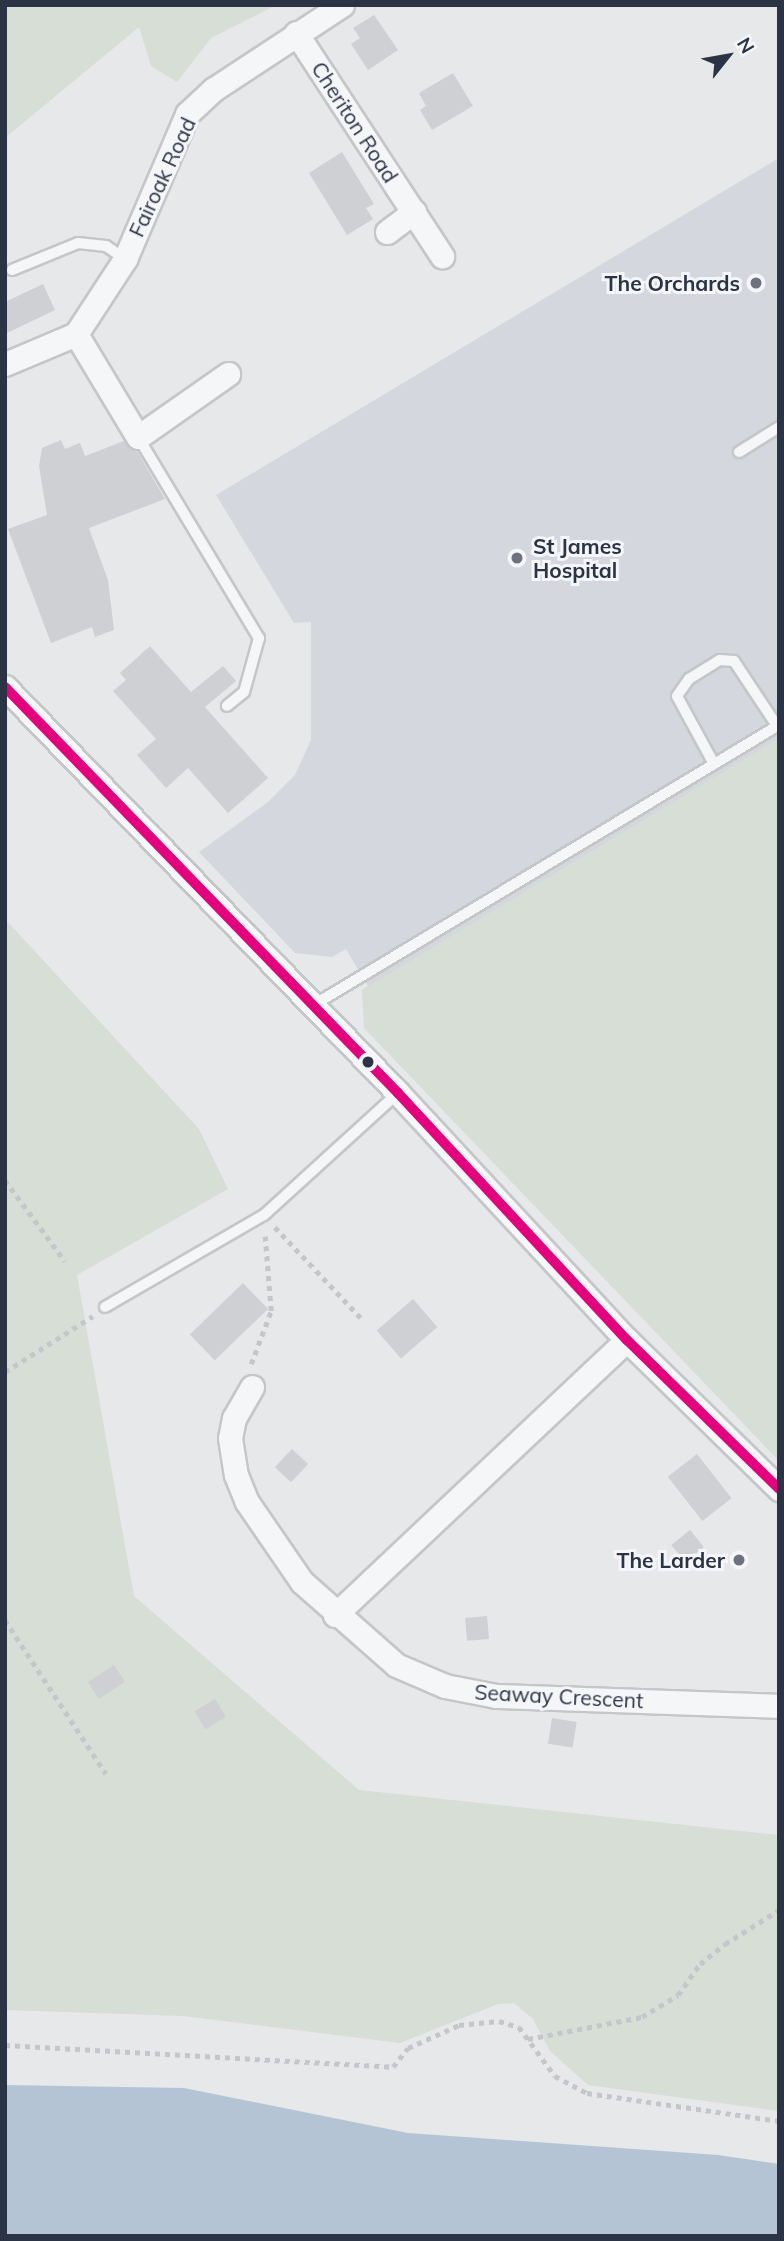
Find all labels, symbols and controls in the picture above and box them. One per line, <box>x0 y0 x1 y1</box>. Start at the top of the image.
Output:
north arrow <box>693 21 763 91</box>
text: N <box>732 33 760 58</box>
street label: Cheriton Road <box>307 57 403 187</box>
street label: Fairoak Road <box>123 113 201 241</box>
place label: The Orchards <box>605 270 740 296</box>
marker: The Orchards <box>746 273 766 293</box>
place label: St James Hospital <box>533 533 622 583</box>
marker: St James Hospital <box>507 548 527 568</box>
unlabelled marker <box>361 1055 375 1069</box>
place label: The Larder <box>616 1547 725 1573</box>
marker: The Larder <box>731 1552 747 1568</box>
street label: Seaway Crescent <box>474 1679 644 1713</box>

